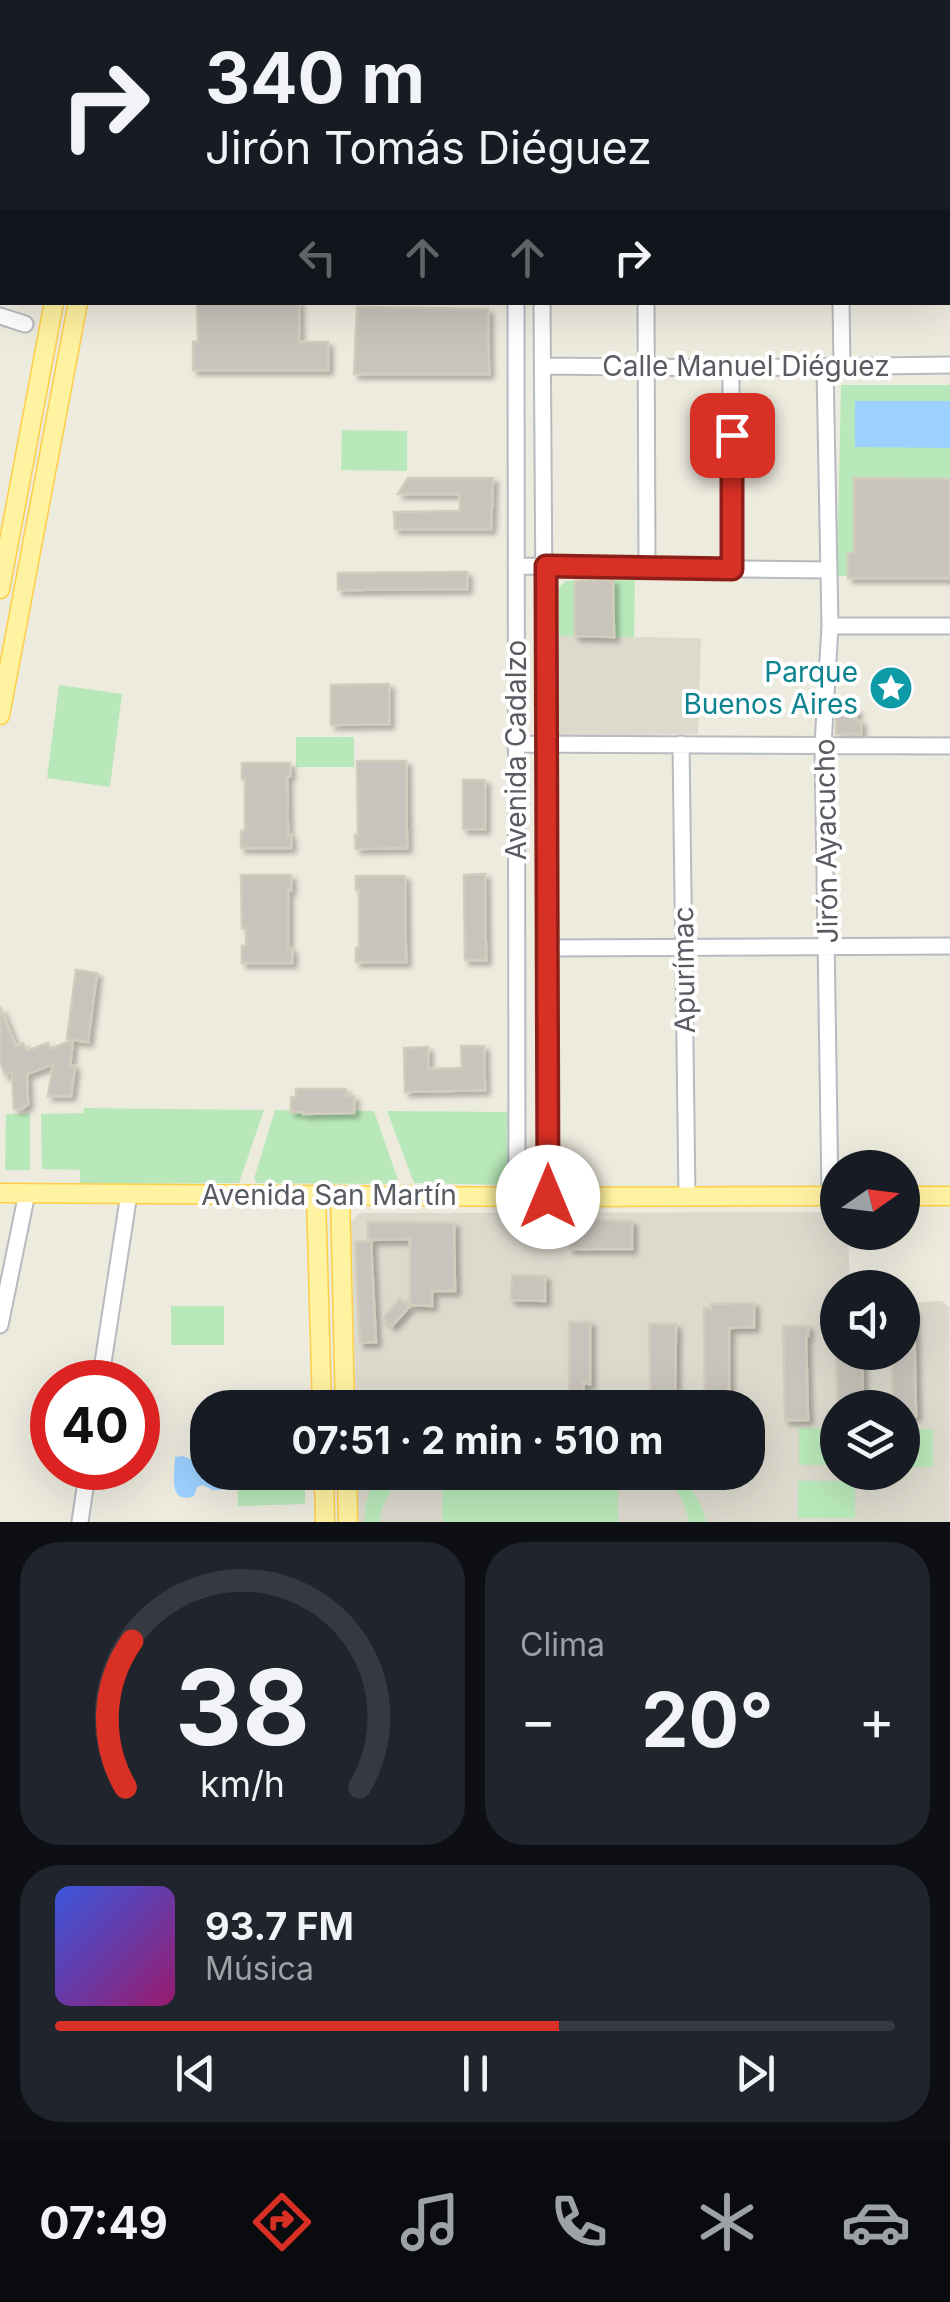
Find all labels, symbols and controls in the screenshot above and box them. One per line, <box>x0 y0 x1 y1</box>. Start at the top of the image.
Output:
text: 340 m <box>205 35 425 120</box>
icon: right <box>40 40 170 170</box>
text: Jirón Tomás Diéguez <box>205 120 652 175</box>
icon: left <box>290 230 345 285</box>
icon: ahead <box>395 230 450 285</box>
icon: ahead <box>500 230 555 285</box>
icon: right <box>605 230 660 285</box>
street label: Calle Manuel Diéguez <box>602 349 890 383</box>
pin <box>690 393 775 478</box>
icon: arrive <box>705 408 760 463</box>
street label: Avenida Cadalzo <box>499 640 533 860</box>
place label: Parque Buenos Aires <box>683 655 858 721</box>
place icon: Parque Buenos Aires <box>868 665 914 711</box>
street label: Jirón Ayacucho <box>807 738 845 944</box>
street label: Apurímac <box>666 906 702 1034</box>
position arrow <box>496 1145 600 1249</box>
north arrow <box>820 1150 920 1250</box>
map controls <box>820 1150 920 1490</box>
street label: Avenida San Martín <box>201 1178 457 1212</box>
button: sound <box>820 1270 920 1370</box>
speed limit sign: 40 <box>30 1360 160 1490</box>
button: layers <box>820 1390 920 1490</box>
text: 07:51 · 2 min · 510 m <box>292 1417 663 1463</box>
text: Clima <box>520 1625 605 1664</box>
text: 38 <box>175 1644 310 1770</box>
text: 20° <box>641 1674 774 1765</box>
text: − <box>520 1687 556 1753</box>
text: + <box>859 1687 895 1753</box>
text: km/h <box>200 1762 285 1806</box>
text: 93.7 FM <box>205 1903 354 1949</box>
text: Música <box>205 1949 314 1988</box>
icon: previous <box>168 2046 223 2101</box>
icon: pause <box>448 2046 503 2101</box>
icon: next <box>728 2046 783 2101</box>
icon: directions <box>247 2187 317 2257</box>
icon: music <box>395 2187 465 2257</box>
icon: phone <box>544 2187 614 2257</box>
icon: climate <box>692 2187 762 2257</box>
icon: car <box>841 2187 911 2257</box>
text: 07:49 <box>39 2195 168 2250</box>

